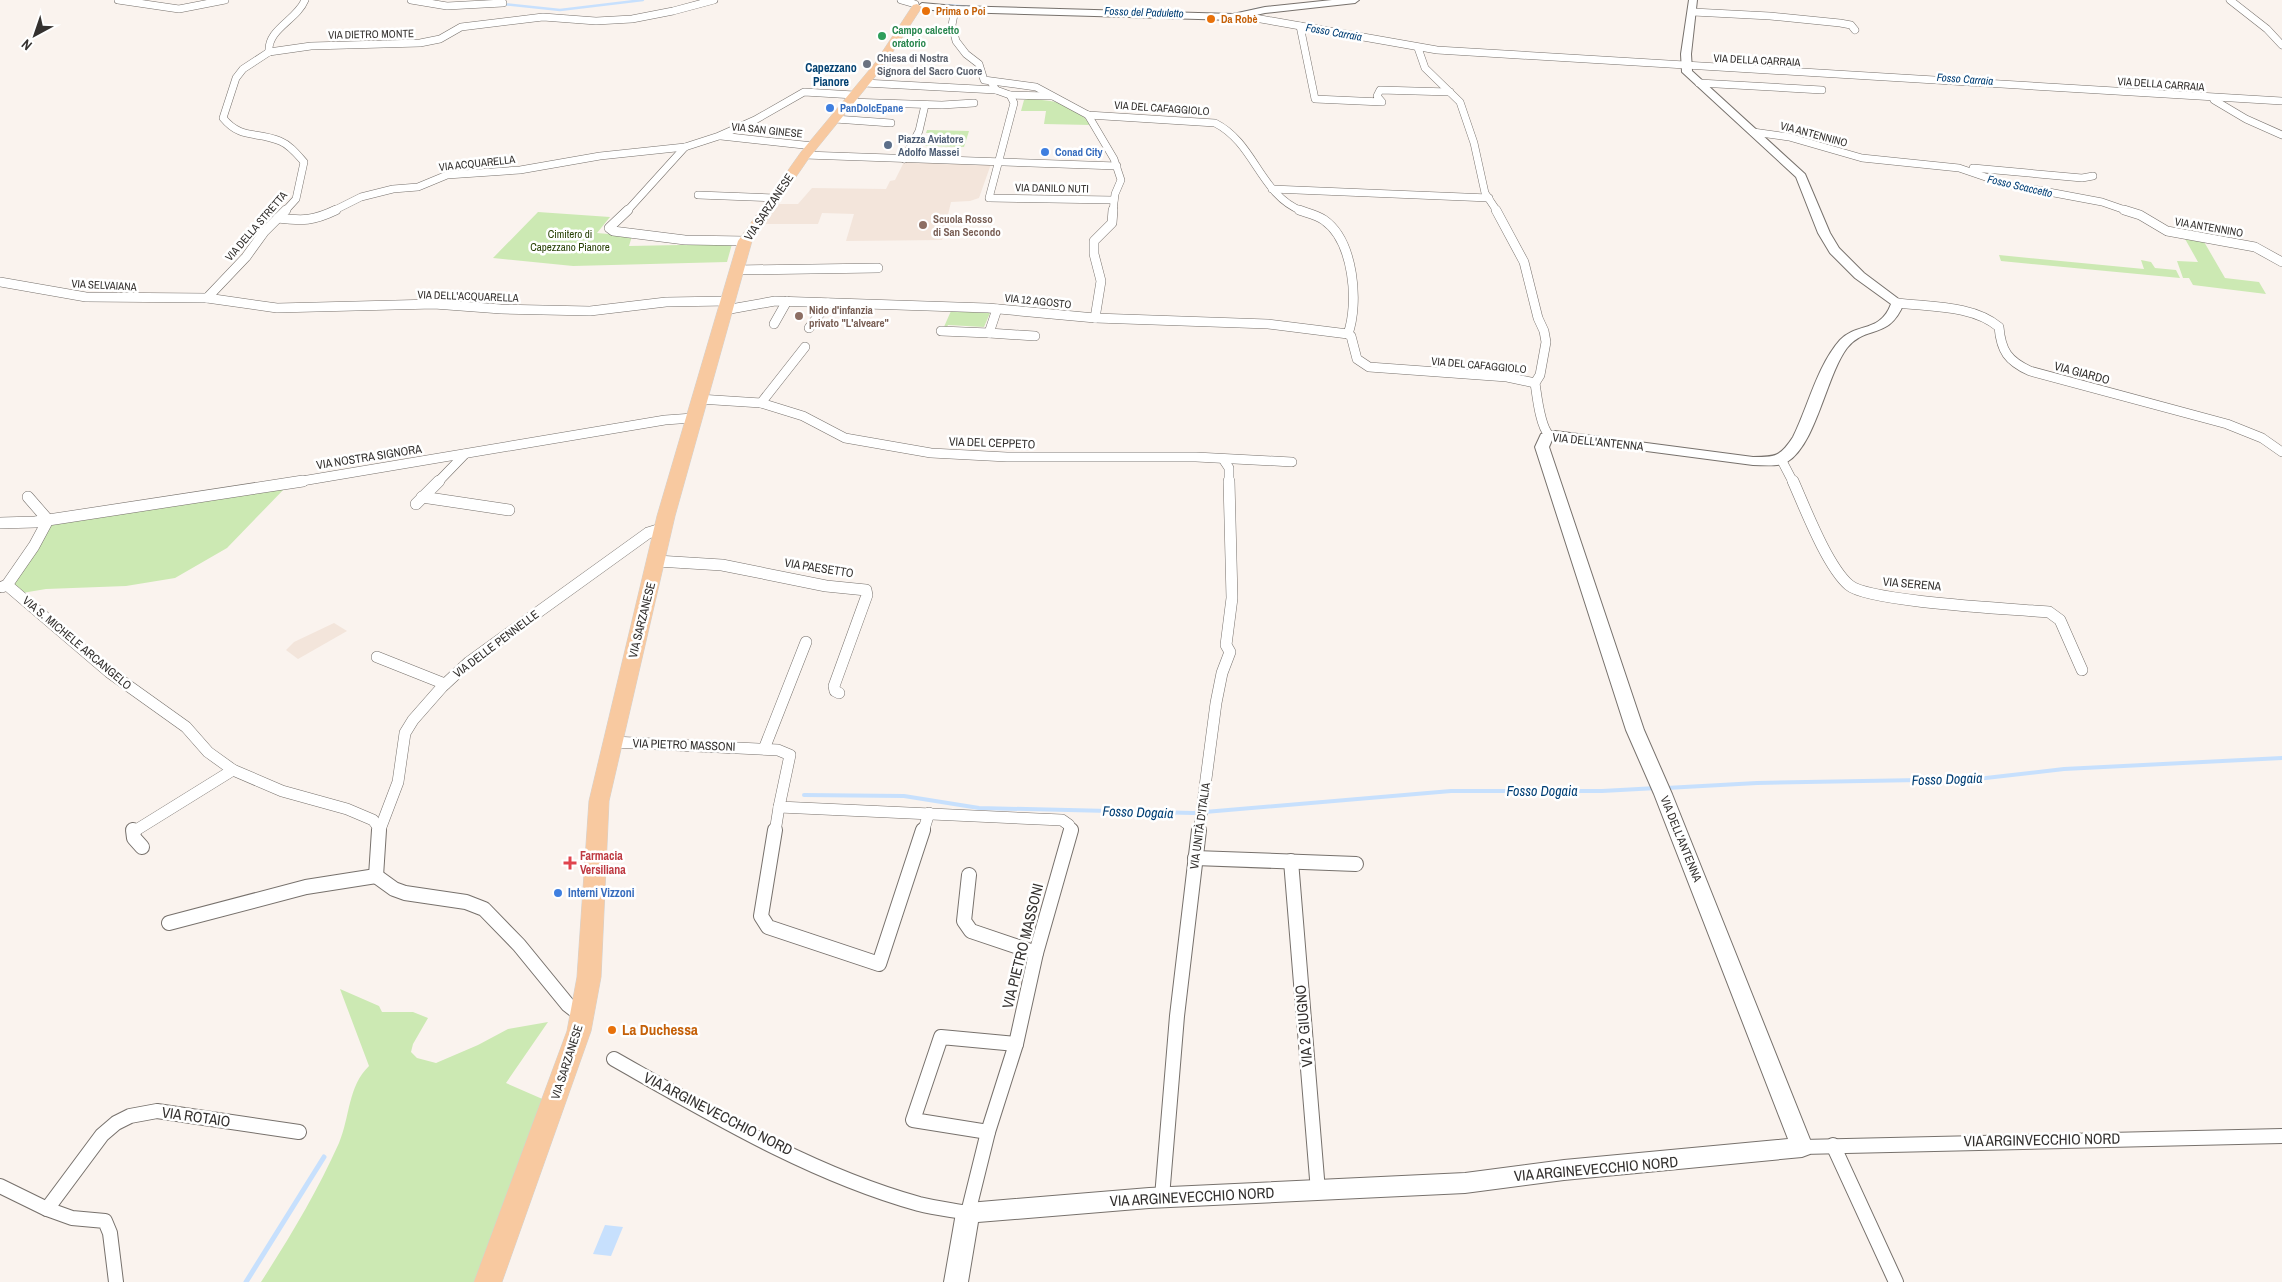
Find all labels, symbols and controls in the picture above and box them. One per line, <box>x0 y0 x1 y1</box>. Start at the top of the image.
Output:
place label: Prima o Poi <box>936 4 986 18</box>
water label: Fosso del Paduletto <box>1104 4 1184 20</box>
marker: Prima o Poi <box>920 5 932 17</box>
north arrow <box>10 10 60 60</box>
place label: Da Robè <box>1221 12 1258 26</box>
marker: Da Robè <box>1205 13 1217 25</box>
water label: Fosso Carraia <box>1305 20 1363 44</box>
place label: Campo calcetto oratorio <box>892 23 960 50</box>
street label: VIA DIETRO MONTE <box>328 26 414 42</box>
marker: Campo calcetto oratorio <box>876 30 888 42</box>
text: N <box>18 35 36 55</box>
place label: Chiesa di Nostra Signora del Sacro Cuore <box>877 51 982 78</box>
street label: VIA DELLA CARRAIA <box>1713 51 1802 69</box>
marker: Chiesa di Nostra Signora del Sacro Cuore <box>861 58 873 70</box>
district label: Capezzano Pianore <box>805 60 857 90</box>
water label: Fosso Carraia <box>1936 70 1994 88</box>
street label: VIA DELLA CARRAIA <box>2117 74 2206 94</box>
street label: VIA DEL CAFAGGIOLO <box>1114 98 1210 118</box>
place label: PanDolcEpane <box>840 101 903 115</box>
marker: PanDolcEpane <box>824 102 836 114</box>
street label: VIA ANTENNINO <box>1779 118 1849 150</box>
street label: VIA SAN GINESE <box>731 119 803 141</box>
place label: Piazza Aviatore Adolfo Massei <box>898 132 964 159</box>
marker: Piazza Aviatore Adolfo Massei <box>882 139 894 151</box>
place label: Conad City <box>1055 145 1103 159</box>
marker: Conad City <box>1039 146 1051 158</box>
street label: VIA ACQUARELLA <box>438 152 517 174</box>
street label: VIA SARZANESE <box>741 170 797 244</box>
water label: Fosso Scaccetto <box>1986 172 2054 200</box>
street label: VIA DANILO NUTI <box>1015 180 1089 196</box>
street label: VIA DELLA STRETTA <box>222 188 291 264</box>
place label: Scuola Rosso di San Secondo <box>933 212 1001 239</box>
street label: VIA ANTENNINO <box>2174 214 2244 240</box>
marker: Scuola Rosso di San Secondo <box>917 219 929 231</box>
park label: Cimitero di Capezzano Pianore <box>530 227 610 254</box>
street label: VIA SELVAIANA <box>71 276 138 294</box>
street label: VIA DELL'ACQUARELLA <box>417 287 520 305</box>
street label: VIA 12 AGOSTO <box>1004 291 1072 311</box>
place label: Nido d'infanzia privato "L'alveare" <box>809 303 889 330</box>
marker: Nido d'infanzia privato "L'alveare" <box>793 310 805 322</box>
street label: VIA DEL CAFAGGIOLO <box>1431 354 1527 376</box>
street label: VIA GIARDO <box>2052 358 2112 388</box>
street label: VIA DELL'ANTENNA <box>1552 429 1645 455</box>
street label: VIA DEL CEPPETO <box>949 433 1036 453</box>
street label: VIA NOSTRA SIGNORA <box>315 441 423 473</box>
street label: VIA PAESETTO <box>783 555 855 581</box>
street label: VIA SERENA <box>1882 573 1942 595</box>
street label: VIA SARZANESE <box>625 580 659 660</box>
street label: VIA S. MICHELE ARCANGELO <box>19 593 135 694</box>
street label: VIA DELLE PENNELLE <box>450 606 542 682</box>
street label: VIA PIETRO MASSONI <box>632 735 736 755</box>
water label: Fosso Dogaia <box>1911 769 1983 789</box>
street label: VIA UNITÀ D'ITALIA <box>1186 781 1214 870</box>
water label: Fosso Dogaia <box>1506 782 1578 800</box>
street label: VIA DELL'ANTENNA <box>1656 794 1706 885</box>
water label: Fosso Dogaia <box>1102 802 1174 822</box>
place label: Farmacia Versiliana <box>580 848 626 878</box>
marker: Farmacia Versiliana <box>564 857 576 869</box>
street label: VIA PIETRO MASSONI <box>997 881 1048 1011</box>
place label: Interni Vizzoni <box>568 885 635 901</box>
marker: Interni Vizzoni <box>552 887 564 899</box>
street label: VIA 2 GIUGNO <box>1289 984 1318 1068</box>
place label: La Duchessa <box>622 1019 698 1040</box>
street label: VIA SARZANESE <box>547 1023 587 1101</box>
marker: La Duchessa <box>606 1024 618 1036</box>
street label: VIA ARGINEVECCHIO NORD <box>640 1067 796 1160</box>
street label: VIA ROTAIO <box>161 1101 232 1132</box>
street label: VIA ARGINVECCHIO NORD <box>1964 1128 2121 1151</box>
street label: VIA ARGINEVECCHIO NORD <box>1513 1151 1679 1186</box>
street label: VIA ARGINEVECCHIO NORD <box>1109 1182 1275 1211</box>

